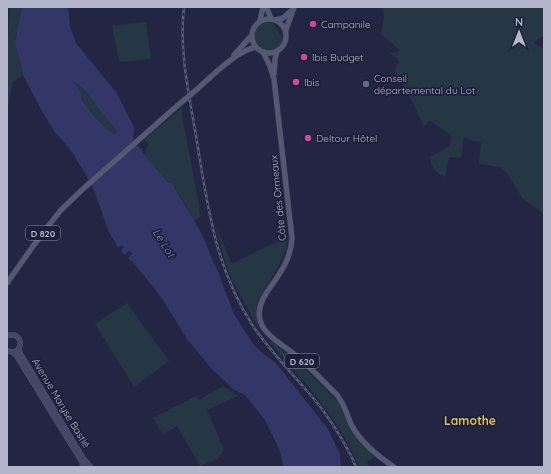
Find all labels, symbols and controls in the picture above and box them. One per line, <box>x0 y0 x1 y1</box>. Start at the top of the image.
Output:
north arrow <box>499 12 539 52</box>
text: N <box>515 15 523 29</box>
place label: Campanile <box>321 18 371 31</box>
marker: Campanile <box>308 19 318 29</box>
place label: Ibis Budget <box>312 51 364 64</box>
marker: Ibis Budget <box>299 52 309 62</box>
place label: Conseil départemental du Lot <box>374 72 476 97</box>
place label: Ibis <box>304 76 320 89</box>
marker: Ibis <box>291 77 301 87</box>
marker: Conseil départemental du Lot <box>361 79 371 89</box>
place label: Deltour Hôtel <box>316 132 377 145</box>
marker: Deltour Hôtel <box>303 133 313 143</box>
street label: Côte des Ormeaux <box>267 154 289 242</box>
road number: D 820 <box>26 226 60 240</box>
water label: Le Lot <box>150 226 179 261</box>
road number: D 620 <box>285 354 319 368</box>
street label: Avenue Maryse Bastié <box>29 356 93 450</box>
district label: Lamothe <box>444 413 496 428</box>

